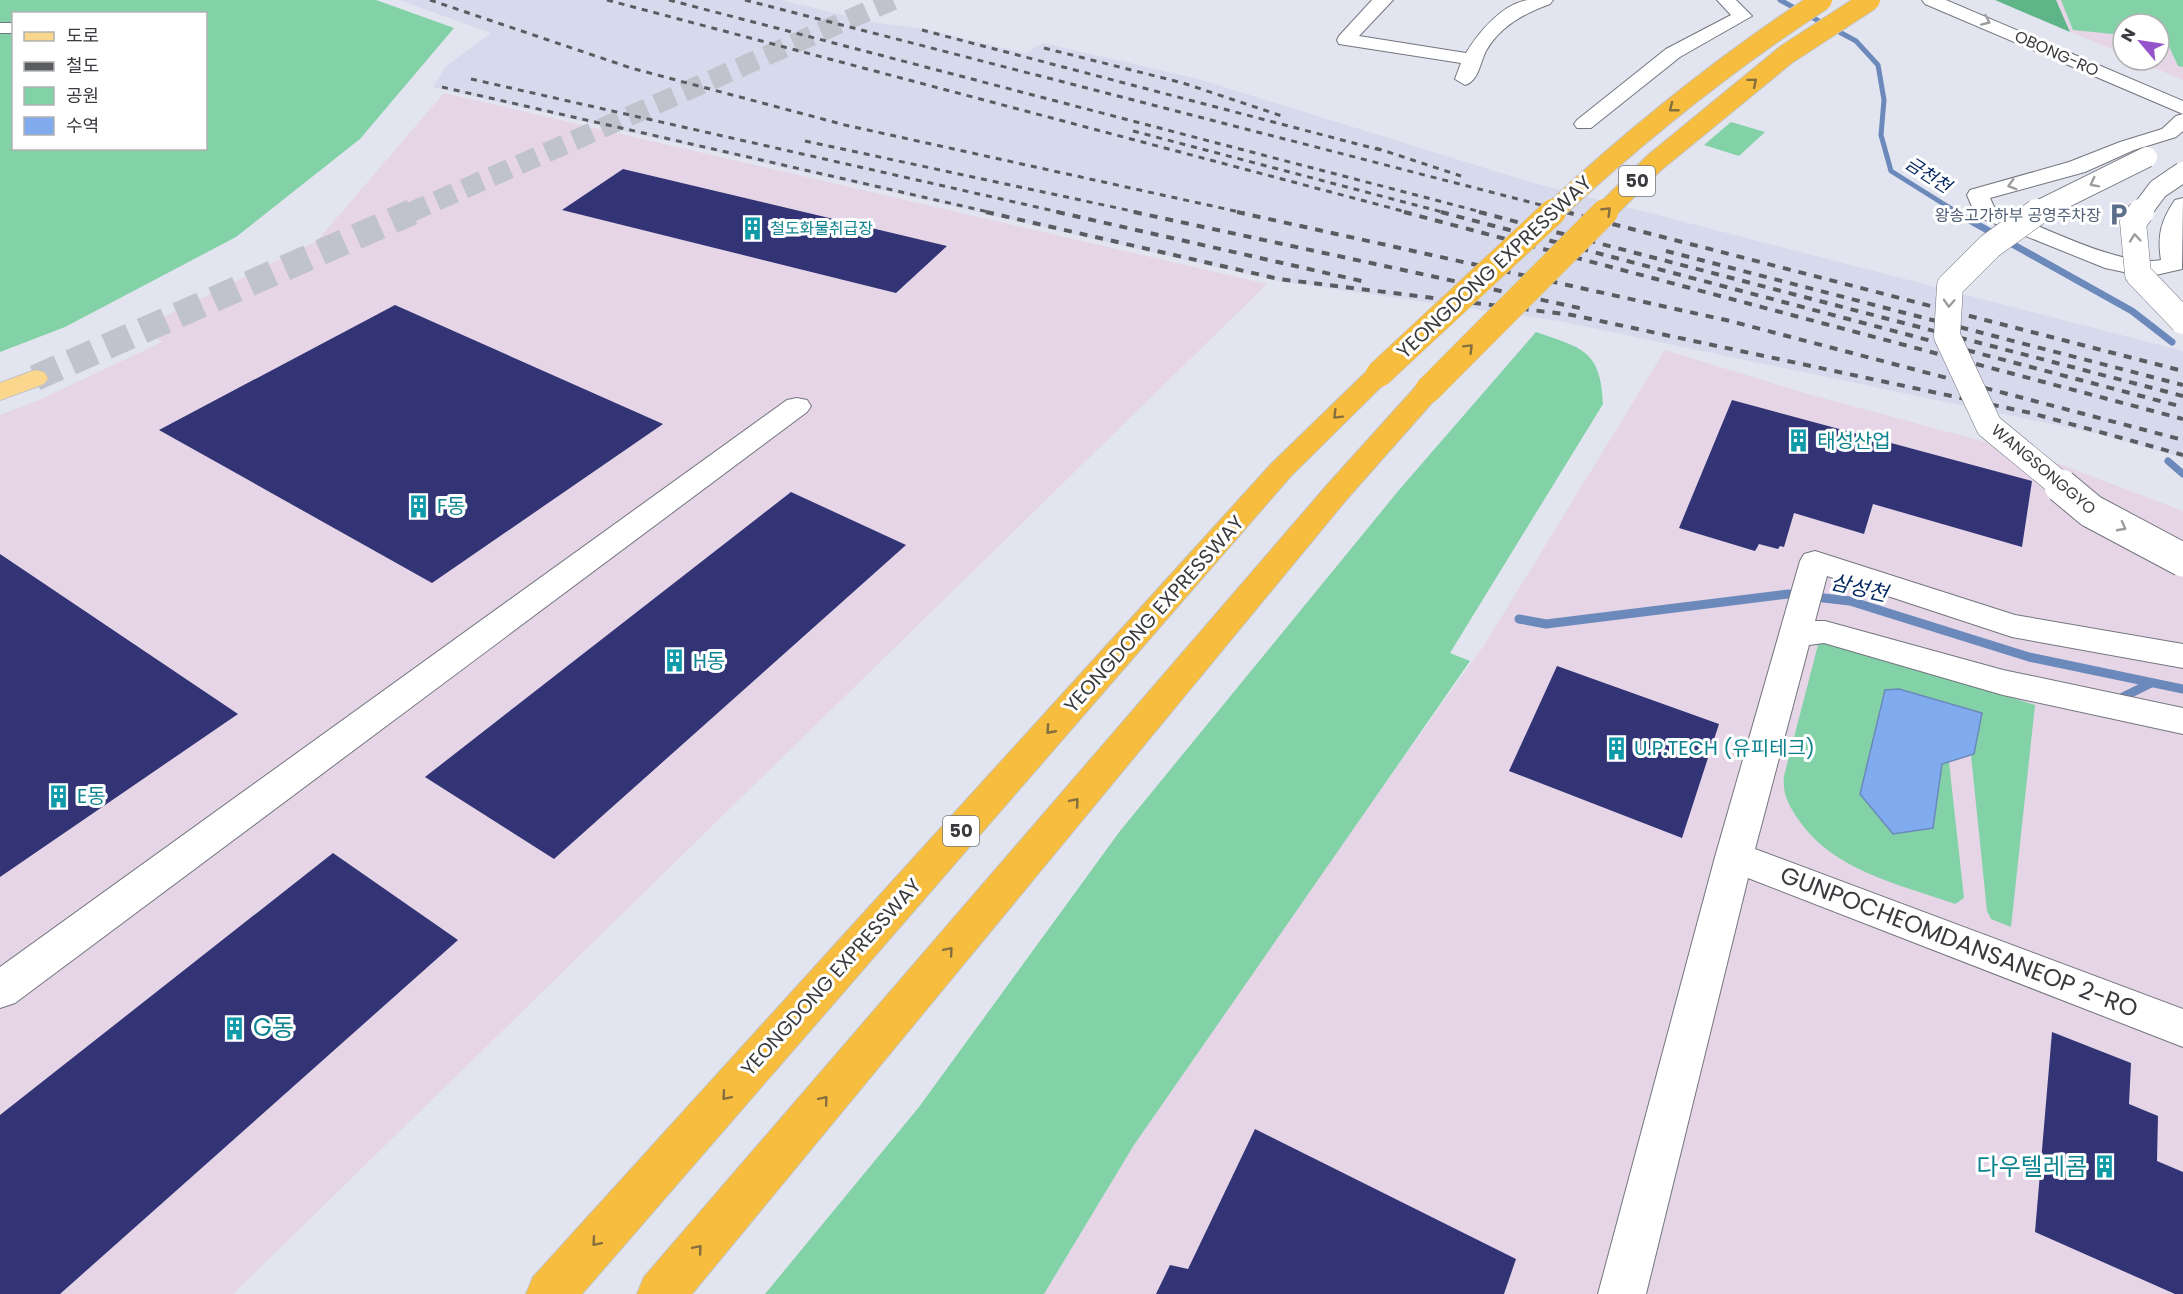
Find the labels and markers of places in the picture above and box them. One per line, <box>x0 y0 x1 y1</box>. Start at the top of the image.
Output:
parking icon: 왕송고가하부 공영주차장 <box>2106 202 2132 228</box>
place label: 왕송고가하부 공영주차장 <box>1935 204 2101 227</box>
building icon: 철도화물취급장 <box>739 215 765 241</box>
place label: 철도화물취급장 <box>770 217 873 240</box>
place label: 태성산업 <box>1817 427 1891 455</box>
building icon: 태성산업 <box>1786 428 1812 454</box>
place label: F동 <box>437 492 465 520</box>
building icon: F동 <box>406 493 432 519</box>
place label: H동 <box>693 647 725 675</box>
building icon: H동 <box>662 648 688 674</box>
place label: U.P.TECH (유피테크) <box>1634 734 1815 762</box>
building icon: U.P.TECH (유피테크) <box>1603 735 1629 761</box>
place label: E동 <box>77 782 106 810</box>
building icon: E동 <box>46 783 72 809</box>
place label: G동 <box>253 1011 294 1044</box>
building icon: G동 <box>222 1015 248 1041</box>
place label: 다우텔레콤 <box>1977 1150 2087 1183</box>
building icon: 다우텔레콤 <box>2092 1154 2118 1180</box>

